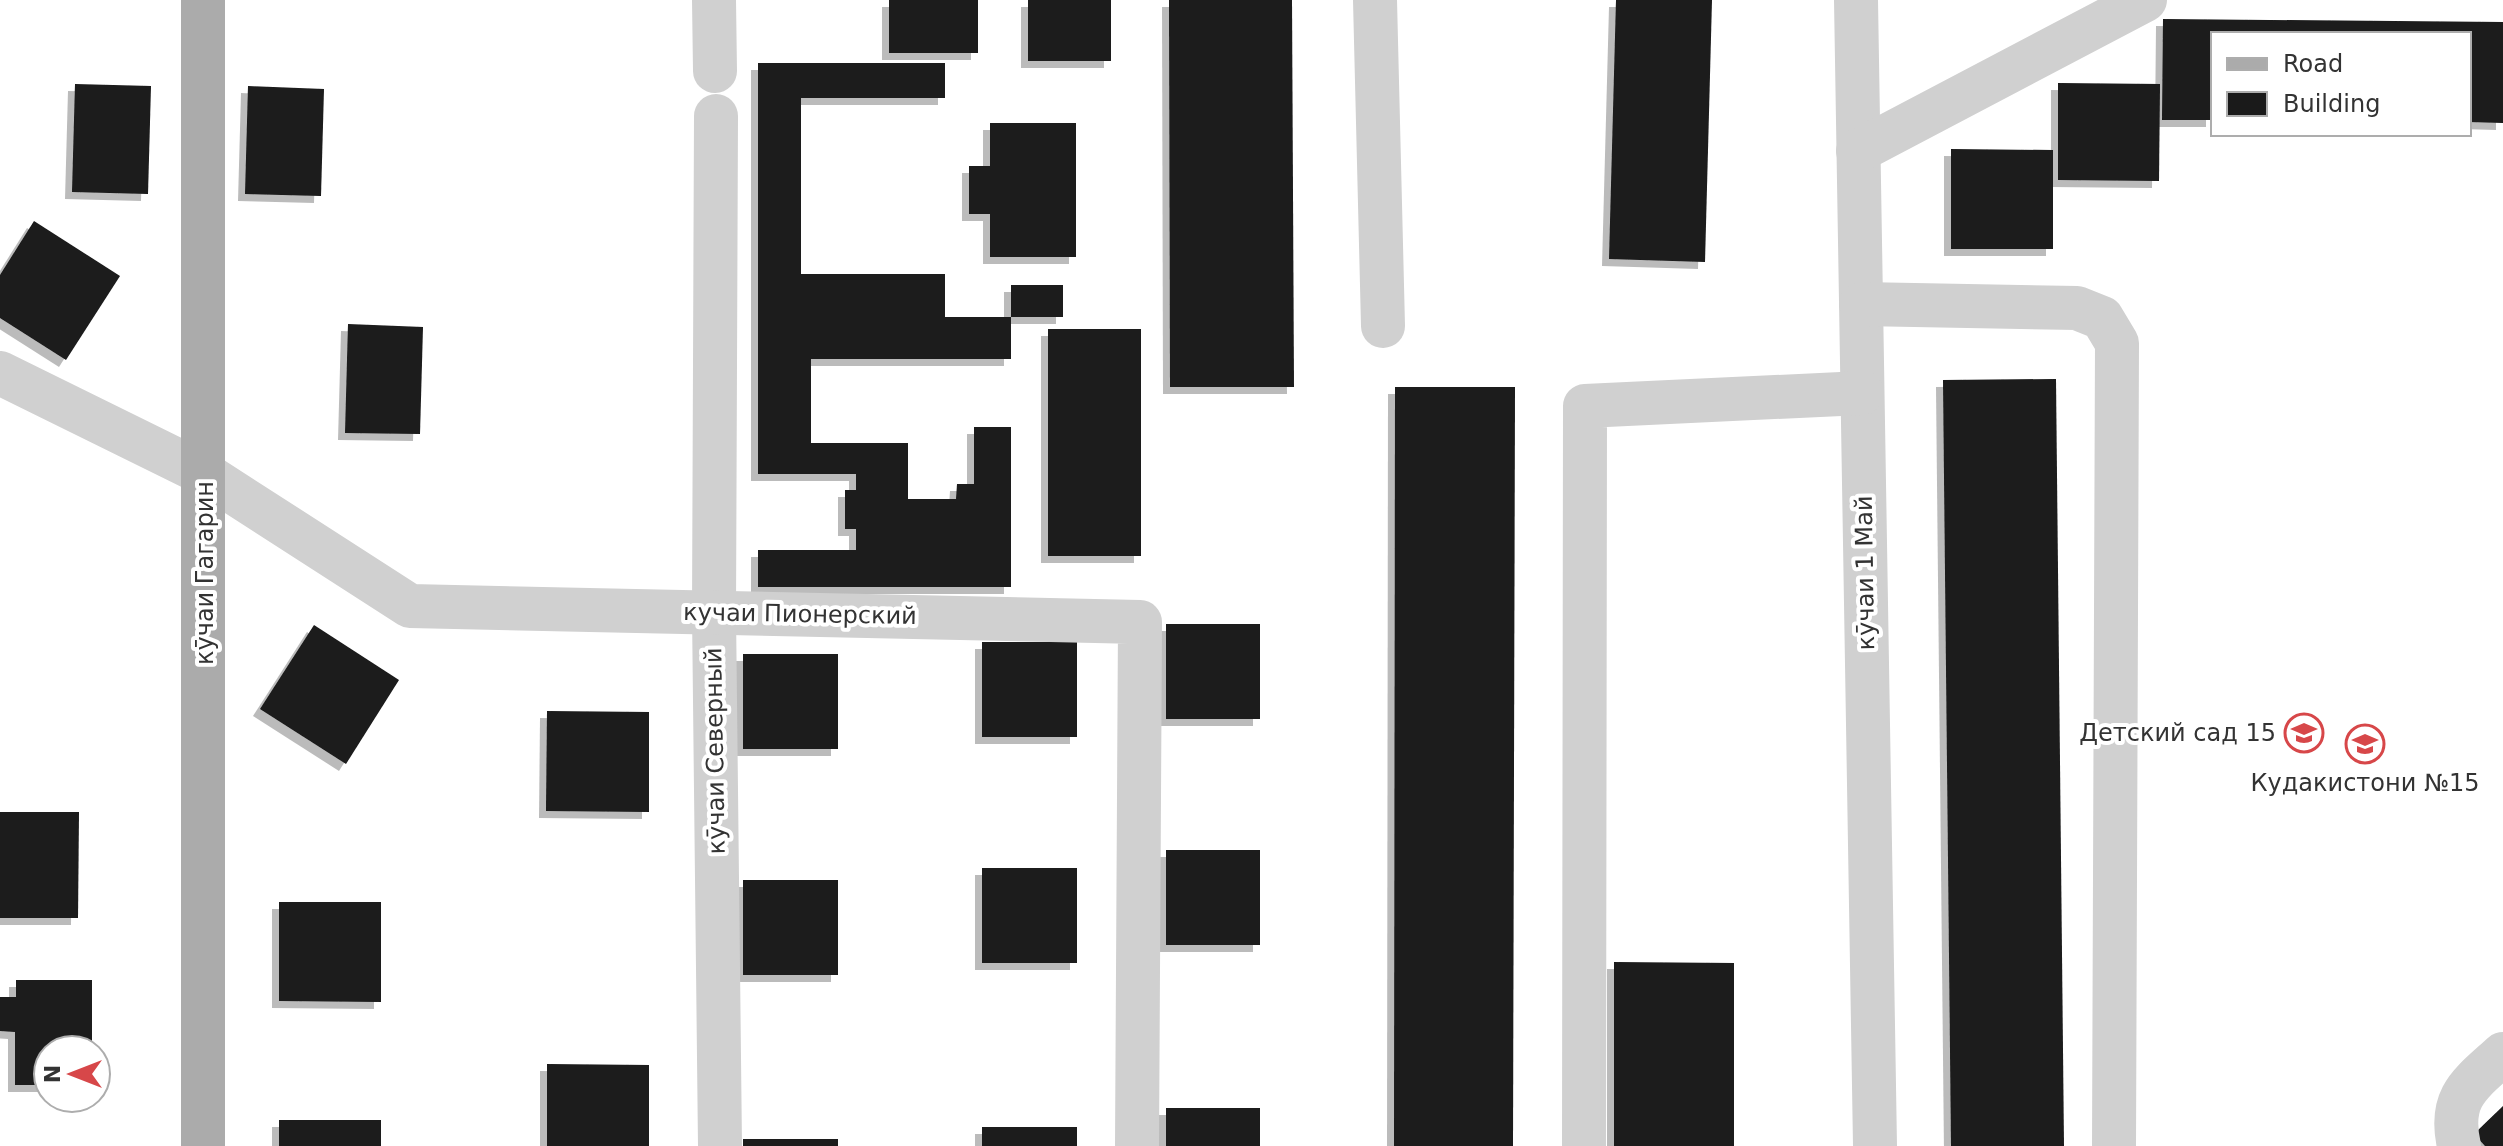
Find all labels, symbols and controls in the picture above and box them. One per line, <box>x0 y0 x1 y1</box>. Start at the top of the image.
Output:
legend <box>2211 32 2471 136</box>
text: Road <box>2283 50 2343 78</box>
text: Building <box>2283 90 2380 118</box>
street label: кӯчаи Гагарин <box>191 481 219 665</box>
street label: кӯчаи 1 Май <box>1850 495 1880 651</box>
street label: кучаи Пионерский <box>683 598 917 630</box>
street label: кӯчаи Северный <box>699 647 731 855</box>
school or university icon: Детский сад 15 <box>2283 712 2325 754</box>
place label: Детский сад 15 <box>2079 719 2276 747</box>
school or university icon: Кудакистони №15 <box>2344 723 2386 765</box>
place label: Кудакистони №15 <box>2251 769 2479 797</box>
north arrow <box>32 1034 112 1114</box>
text: N <box>40 1065 65 1083</box>

